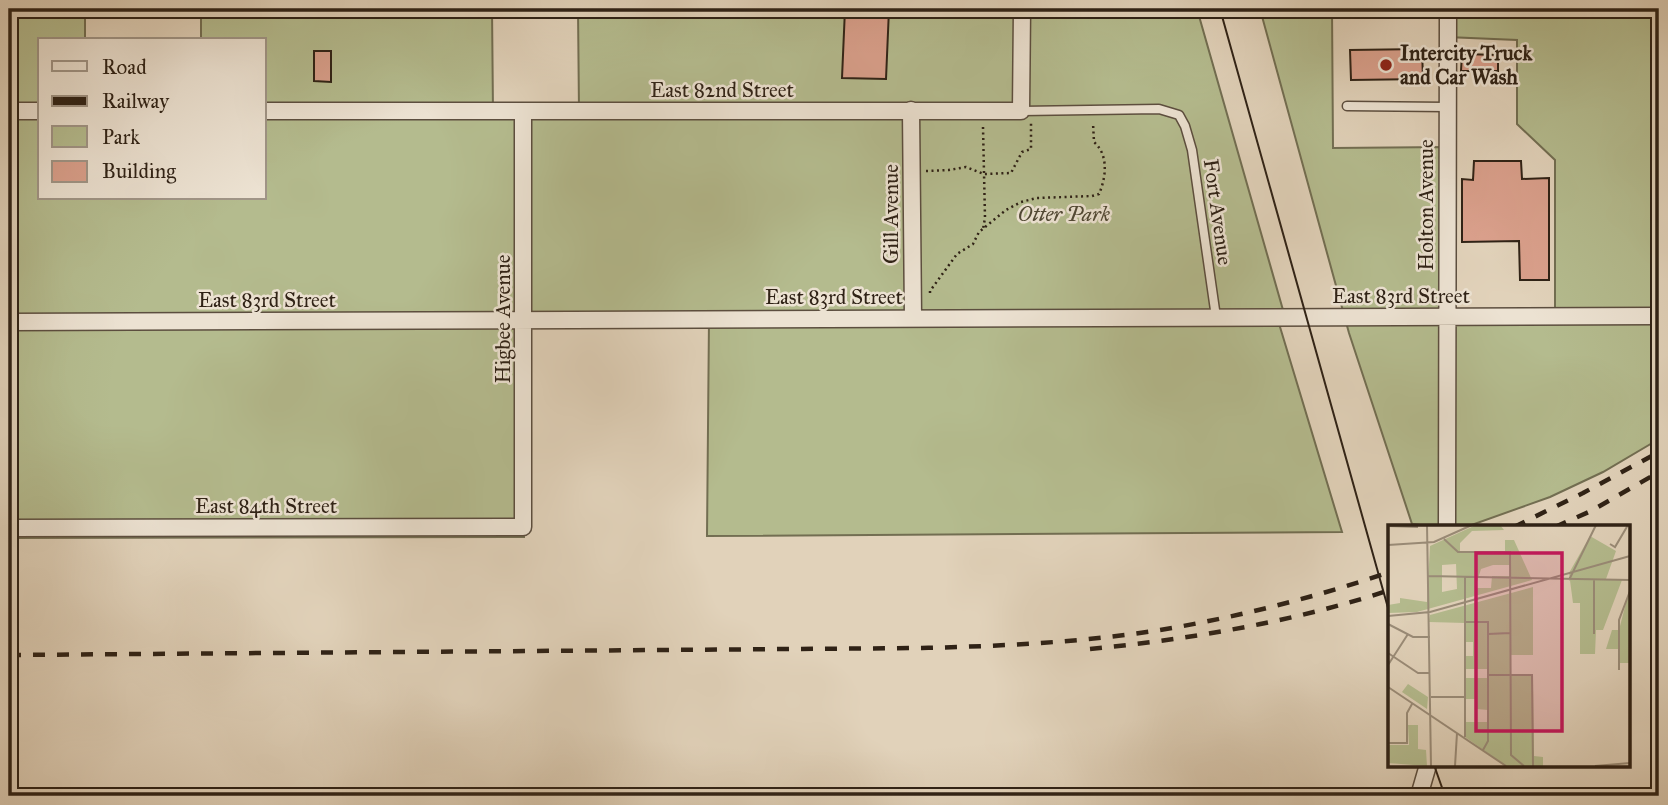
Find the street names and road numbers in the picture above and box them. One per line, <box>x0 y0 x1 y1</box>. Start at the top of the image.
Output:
street label: East 82nd Street <box>650 77 794 103</box>
street label: Holton Avenue <box>1413 139 1439 271</box>
street label: Fort Avenue <box>1198 157 1238 267</box>
street label: Gill Avenue <box>878 164 904 264</box>
street label: Higbee Avenue <box>490 254 516 384</box>
street label: East 83rd Street <box>1332 283 1471 309</box>
street label: East 83rd Street <box>765 284 904 310</box>
street label: East 83rd Street <box>198 287 337 313</box>
street label: East 84th Street <box>195 493 338 519</box>

